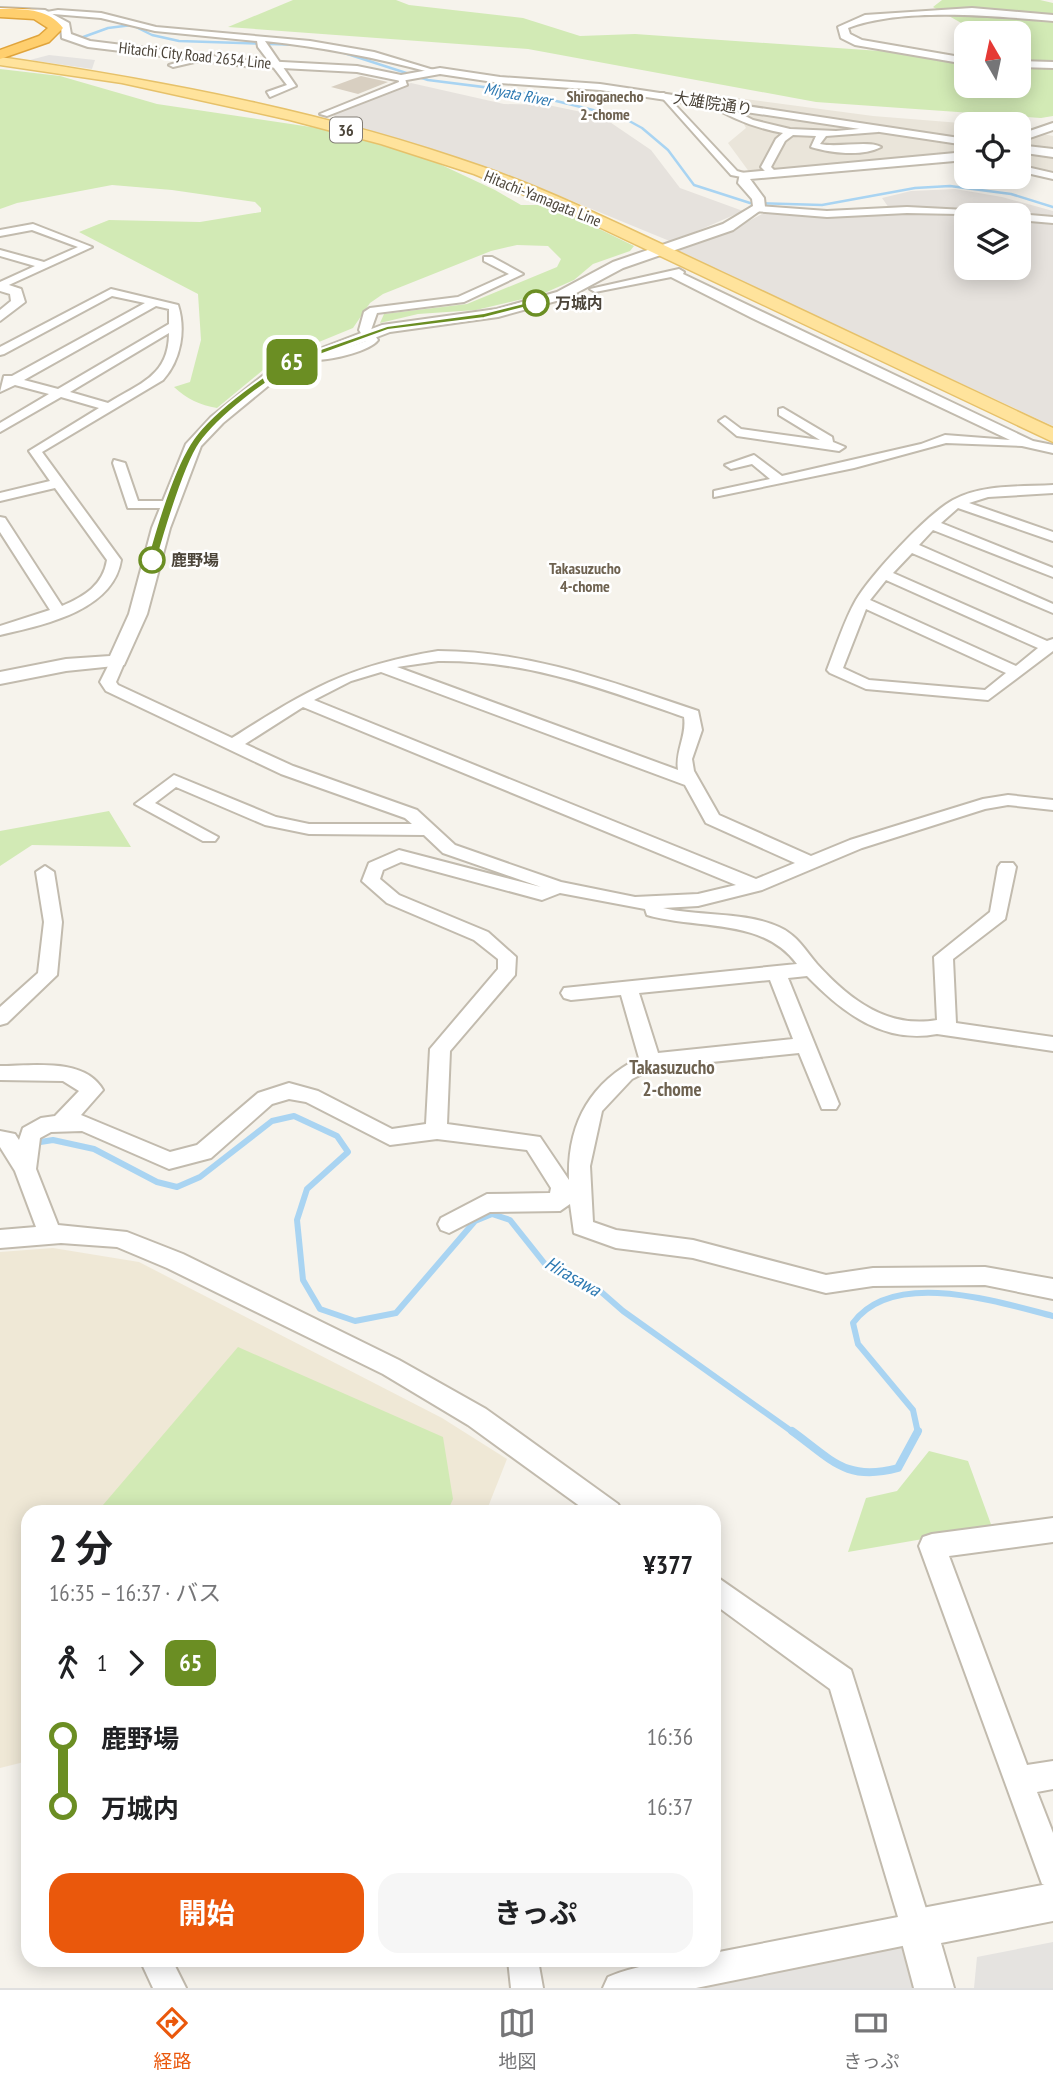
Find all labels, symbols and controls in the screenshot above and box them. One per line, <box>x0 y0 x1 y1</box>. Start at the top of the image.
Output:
north arrow <box>954 21 1031 98</box>
map controls <box>954 21 1031 280</box>
street label: Hitachi City Road 2654 Line <box>118 37 272 73</box>
water label: Miyata River <box>482 78 556 111</box>
district label: Shiroganecho 2-chome <box>566 86 644 124</box>
street label: 大雄院通り <box>672 87 754 119</box>
button: locate <box>954 112 1031 189</box>
road number: 36 <box>330 118 362 142</box>
street label: Hitachi-Yamagata Line <box>482 165 604 231</box>
button: layers <box>954 203 1031 280</box>
marker: 万城内 <box>523 290 549 316</box>
place label: 万城内 <box>555 293 603 313</box>
line badge: 65 <box>260 339 324 385</box>
text: 65 <box>281 346 303 377</box>
marker: 鹿野場 <box>139 547 165 573</box>
place label: 鹿野場 <box>171 550 219 570</box>
district label: Takasuzucho 4-chome <box>549 558 621 596</box>
district label: Takasuzucho 2-chome <box>629 1055 715 1101</box>
water label: Hirasawa <box>541 1251 606 1302</box>
text: 2 分 <box>49 1523 113 1572</box>
text: ¥377 <box>643 1548 693 1581</box>
text: 16:35 – 16:37 · バス <box>49 1578 221 1607</box>
icon: walk <box>49 1644 87 1682</box>
icon: forward <box>117 1644 155 1682</box>
text: 65 <box>179 1647 202 1678</box>
text: 1 <box>97 1648 107 1677</box>
text: 鹿野場 <box>101 1722 179 1755</box>
text: 16:36 <box>647 1722 693 1751</box>
text: 万城内 <box>101 1792 179 1825</box>
text: 16:37 <box>647 1792 693 1821</box>
button: 開始 <box>49 1873 364 1953</box>
button: きっぷ <box>378 1873 693 1953</box>
tab: 経路 <box>153 2004 191 2073</box>
tab: 地図 <box>498 2004 536 2073</box>
tab: きっぷ <box>843 2004 900 2073</box>

